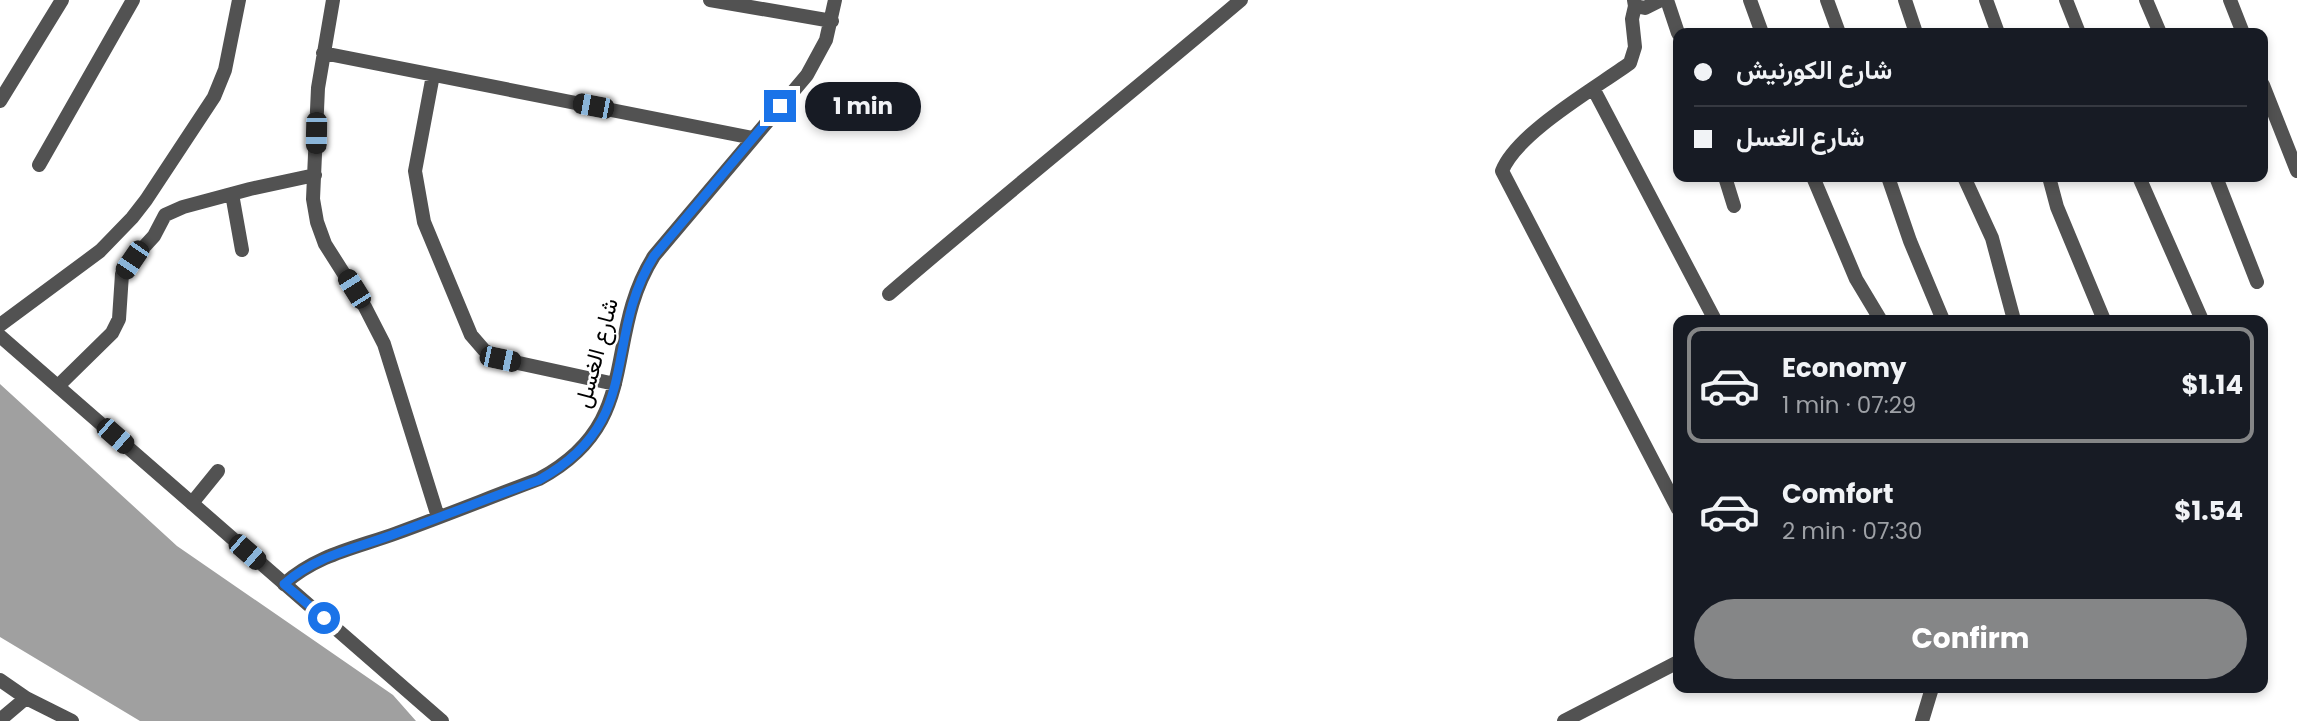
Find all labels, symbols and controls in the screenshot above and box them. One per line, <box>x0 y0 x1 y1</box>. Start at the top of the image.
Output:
text: شارع الكورنيش <box>1736 52 1892 88</box>
callout: 1 min <box>804 82 920 130</box>
route end <box>764 90 796 122</box>
text: 1 min <box>833 90 893 122</box>
car <box>571 92 616 120</box>
car <box>306 112 327 154</box>
text: شارع الغسل <box>1736 119 1865 155</box>
car <box>112 237 153 283</box>
car <box>334 266 375 312</box>
street label: شارع الغسل <box>566 295 626 411</box>
car <box>478 344 523 374</box>
text: Economy <box>1782 350 1906 386</box>
icon: car <box>1698 354 1761 417</box>
text: $1.14 <box>2181 367 2243 403</box>
text: 1 min · 07:29 <box>1782 389 1916 421</box>
car <box>93 414 138 458</box>
text: Comfort <box>1782 476 1894 512</box>
icon: car <box>1698 480 1761 543</box>
text: $1.54 <box>2174 493 2243 529</box>
text: 2 min · 07:30 <box>1782 515 1922 547</box>
car <box>225 530 270 574</box>
button: Confirm <box>1694 599 2247 679</box>
route start <box>308 602 340 634</box>

